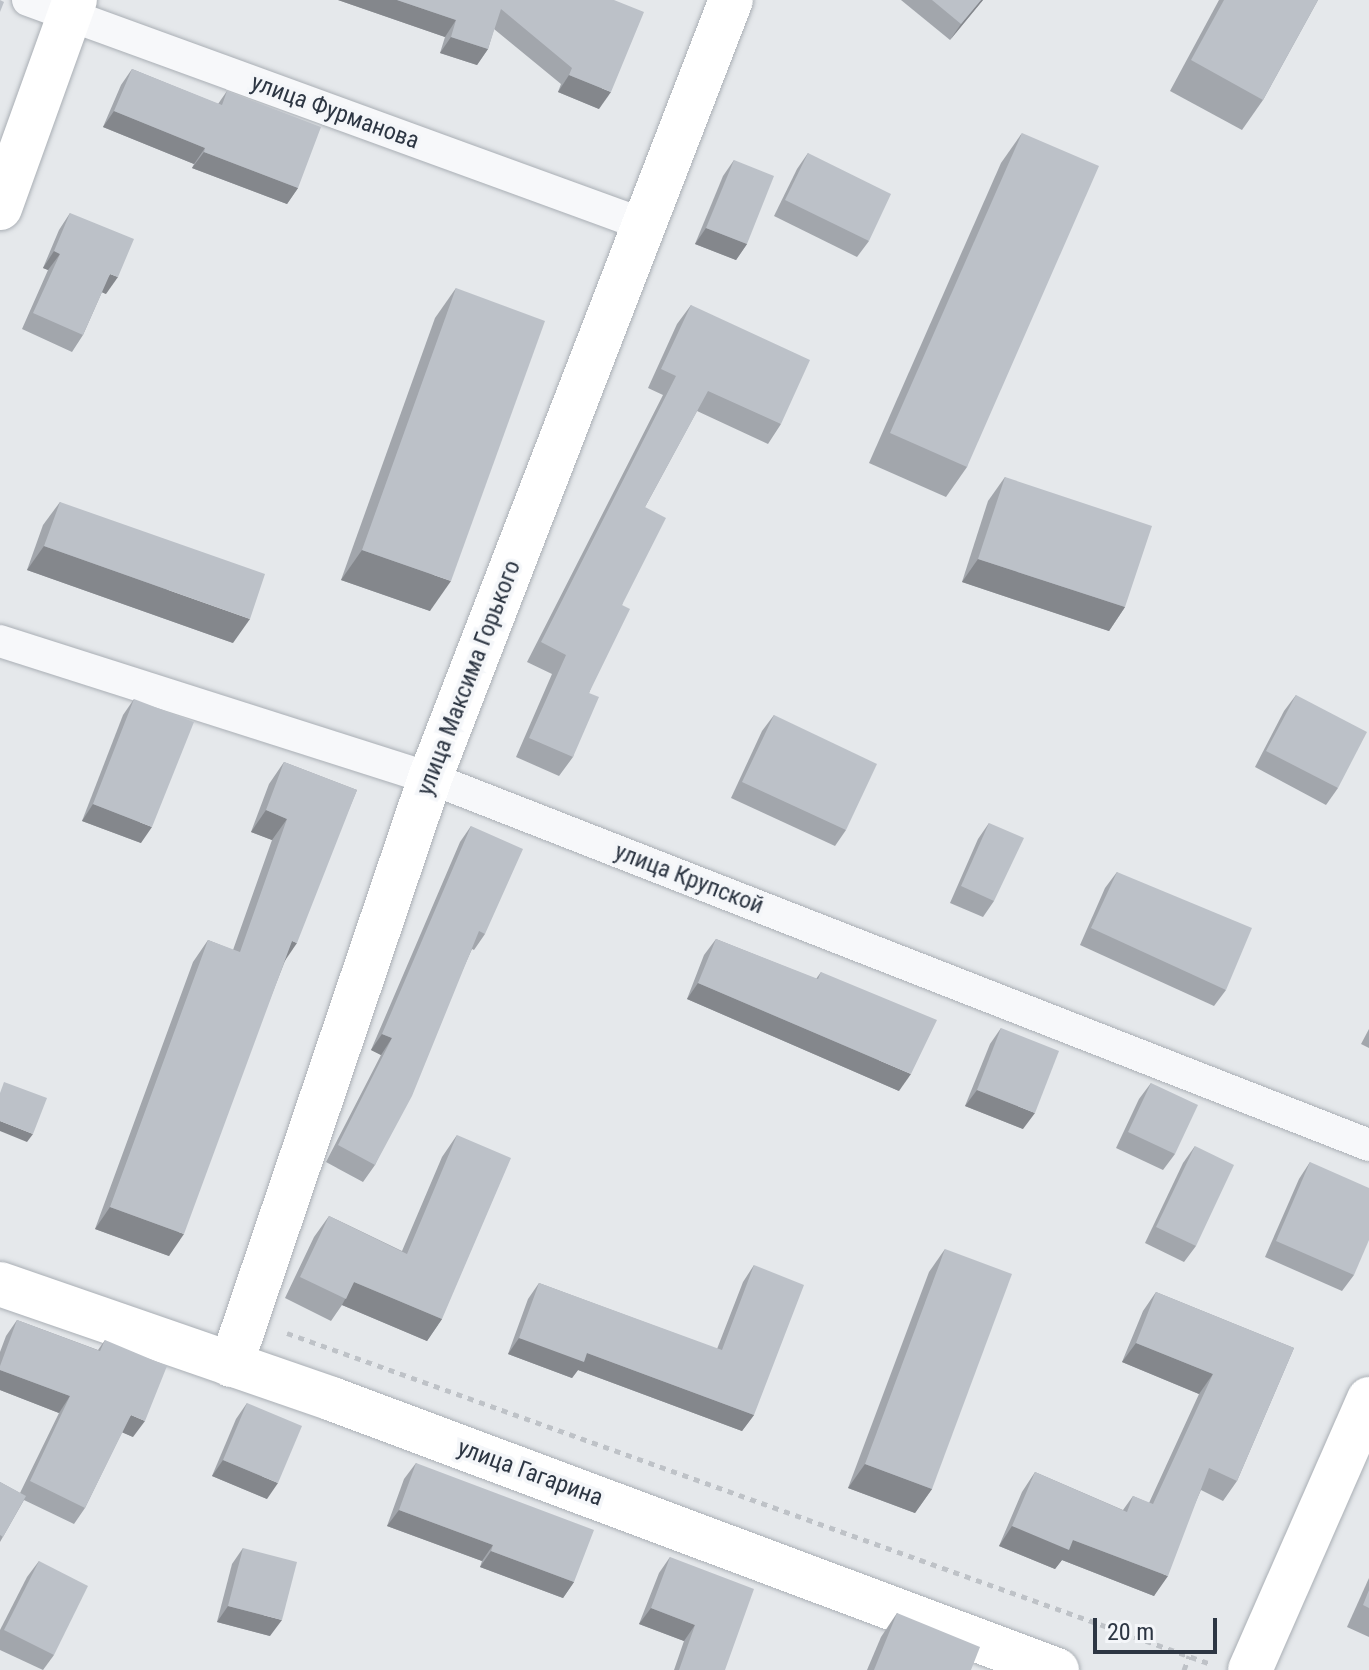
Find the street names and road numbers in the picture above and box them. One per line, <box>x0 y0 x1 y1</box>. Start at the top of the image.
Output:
street label: улица Фурманова <box>247 68 423 156</box>
street label: улица Максима Горького <box>411 556 527 800</box>
street label: улица Крупской <box>610 837 768 921</box>
street label: улица Гагарина <box>453 1433 607 1513</box>

